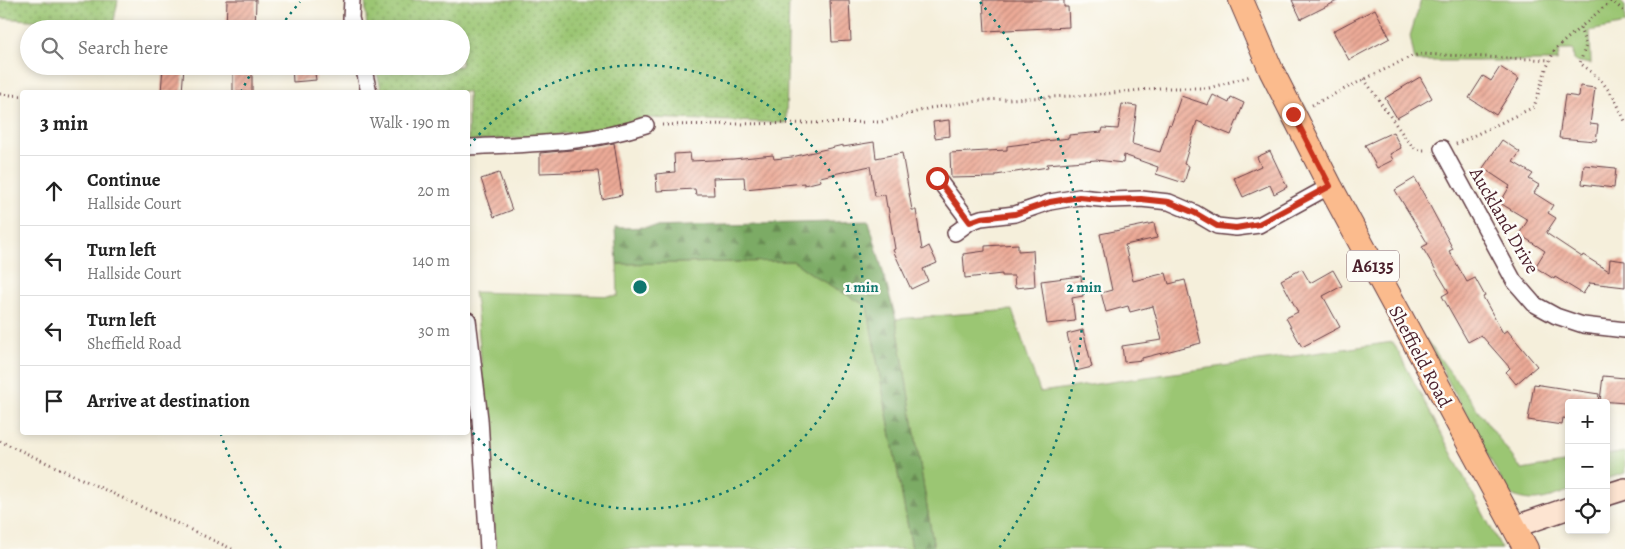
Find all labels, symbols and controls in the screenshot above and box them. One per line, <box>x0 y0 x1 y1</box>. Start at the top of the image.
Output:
search box <box>20 20 470 75</box>
icon: search <box>38 34 66 62</box>
text: Search here <box>78 35 168 61</box>
route end <box>1282 103 1305 126</box>
text: 3 min <box>40 109 88 137</box>
text: Walk · 190 m <box>370 112 450 134</box>
street label: Auckland Drive <box>1463 162 1545 279</box>
text: Continue <box>87 167 161 193</box>
route start <box>926 167 949 190</box>
icon: ahead <box>40 177 68 205</box>
text: 20 m <box>417 180 450 202</box>
text: Hallside Court <box>87 193 182 215</box>
text: Turn left <box>87 237 156 263</box>
icon: left <box>40 247 68 275</box>
text: 140 m <box>412 250 450 272</box>
road number: A6135 <box>1347 250 1399 282</box>
text: Hallside Court <box>87 263 182 285</box>
text: 1 min <box>845 277 879 297</box>
text: 2 min <box>1066 277 1102 297</box>
centre of rings <box>631 278 649 296</box>
street label: Sheffield Road <box>1382 301 1458 413</box>
text: Turn left <box>87 307 156 333</box>
icon: left <box>40 317 68 345</box>
text: 30 m <box>418 320 450 342</box>
text: Sheffield Road <box>87 333 181 355</box>
icon: arrive <box>40 387 68 415</box>
text: Arrive at destination <box>87 388 250 414</box>
map controls <box>1565 399 1610 534</box>
button: + <box>1565 399 1610 444</box>
button: − <box>1565 444 1610 489</box>
button: locate <box>1565 489 1610 534</box>

